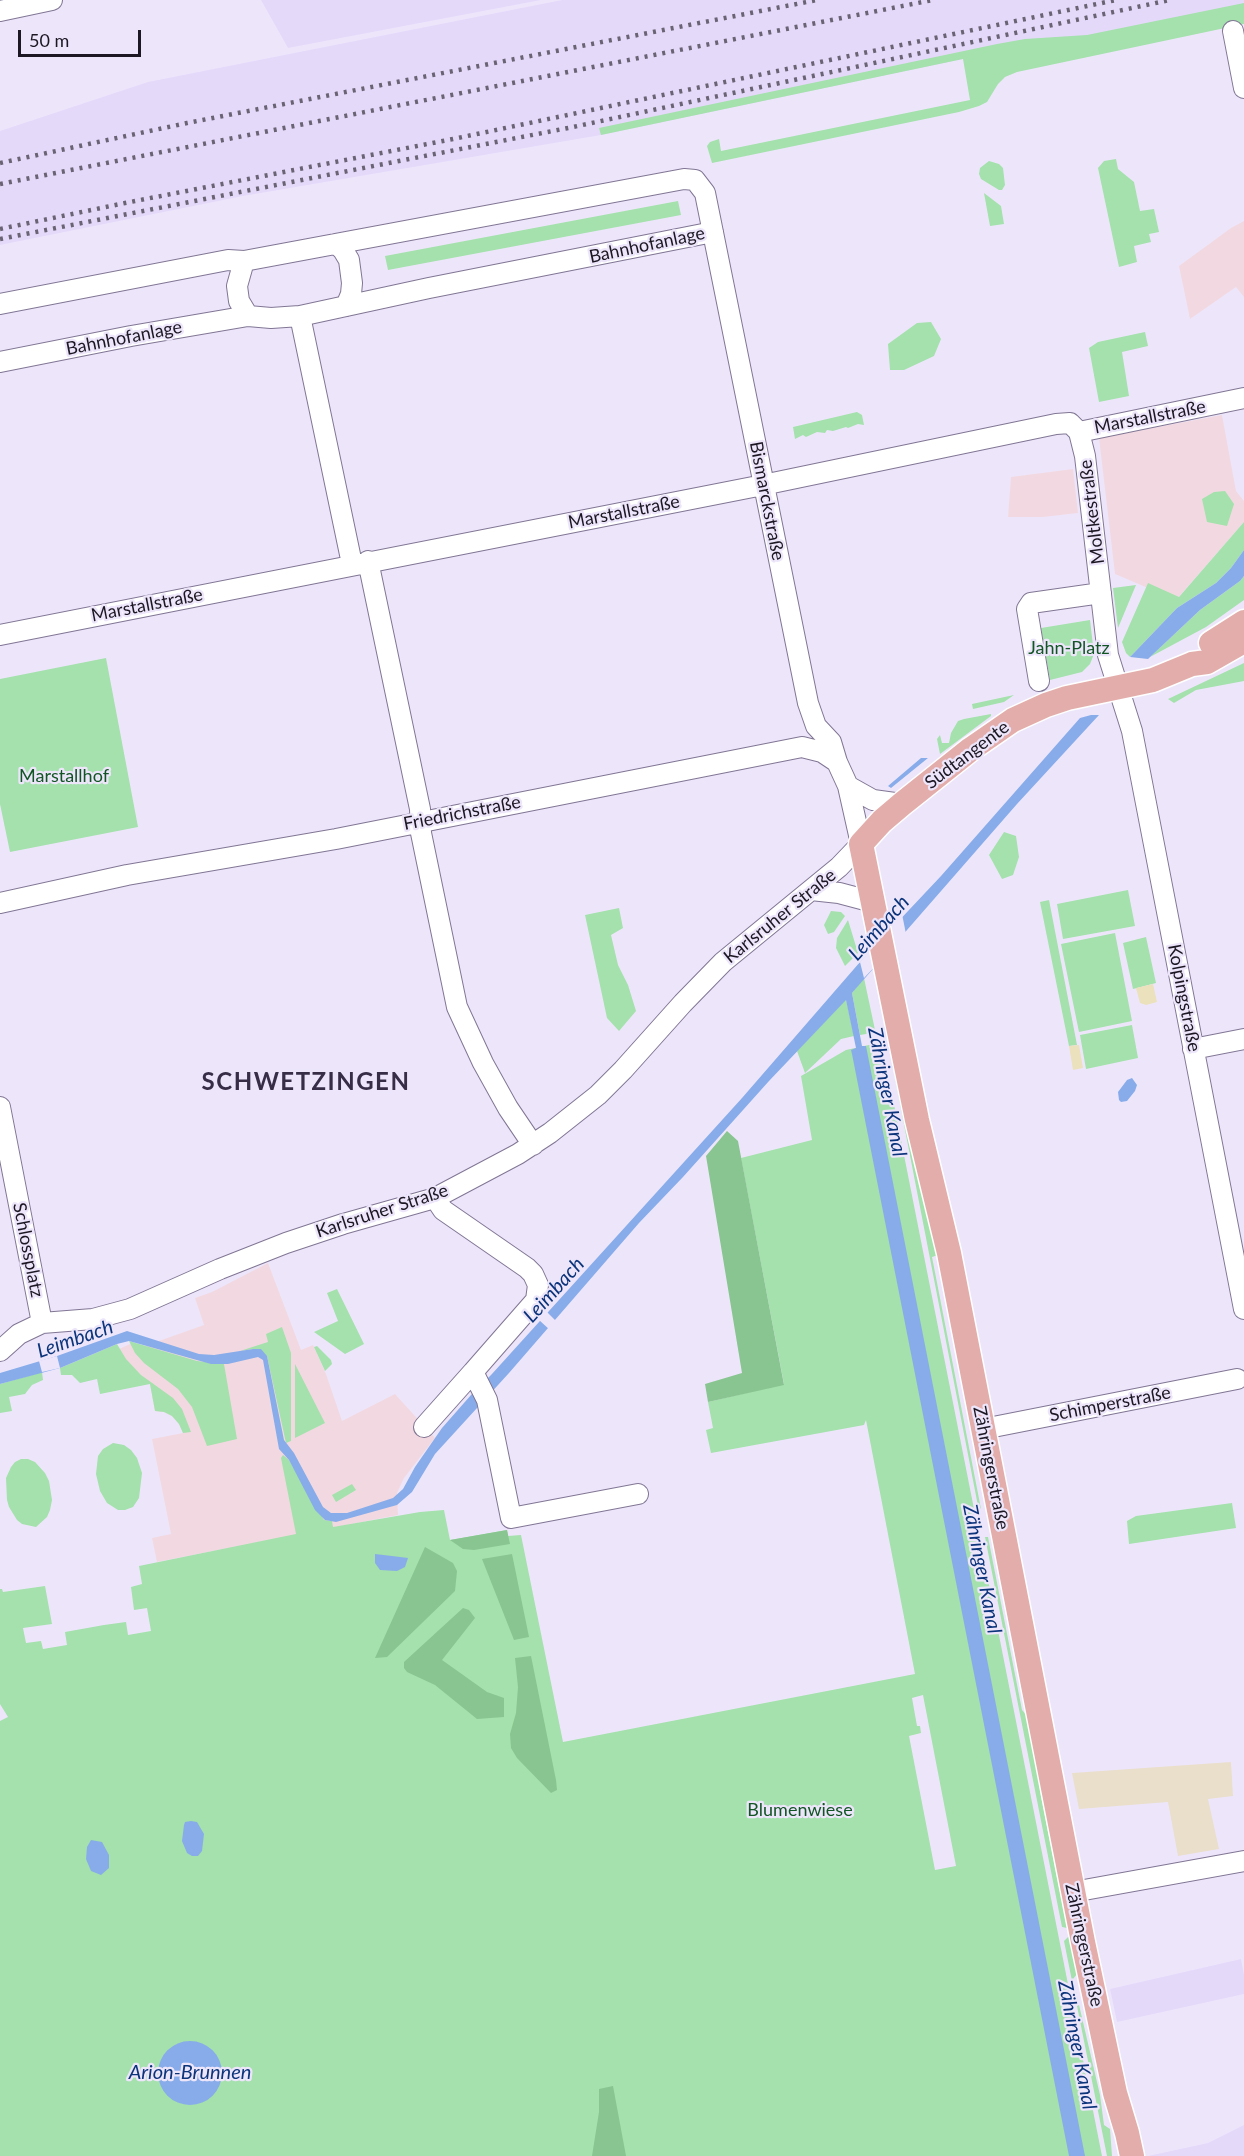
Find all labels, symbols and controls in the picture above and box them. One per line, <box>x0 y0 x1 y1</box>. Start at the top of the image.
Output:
scale bar <box>21 18 144 56</box>
text: 50 m <box>29 29 69 51</box>
street label: Bahnhofanlage <box>587 222 707 268</box>
street label: Bahnhofanlage <box>64 316 184 360</box>
street label: Marstallstraße <box>1092 396 1208 438</box>
street label: Bismarckstraße <box>745 440 789 562</box>
street label: Moltkestraße <box>1075 459 1109 565</box>
street label: Marstallstraße <box>566 491 682 533</box>
street label: Marstallstraße <box>89 584 205 626</box>
park label: Jahn-Platz <box>1028 637 1110 659</box>
street label: Südtangente <box>921 716 1013 794</box>
park label: Marstallhof <box>19 765 109 787</box>
street label: Friedrichstraße <box>402 791 522 835</box>
street label: Karlsruher Straße <box>720 864 840 968</box>
water label: Leimbach <box>844 891 914 965</box>
street label: Kolpingstraße <box>1163 942 1205 1054</box>
water label: Zähringer Kanal <box>863 1025 911 1159</box>
district label: SCHWETZINGEN <box>202 1068 410 1096</box>
street label: Karlsruher Straße <box>313 1179 451 1243</box>
street label: Schlossplatz <box>8 1201 48 1299</box>
water label: Leimbach <box>519 1253 589 1327</box>
water label: Leimbach <box>34 1315 116 1363</box>
street label: Schimperstraße <box>1048 1382 1172 1426</box>
street label: Zähringerstraße <box>968 1404 1014 1532</box>
water label: Zähringer Kanal <box>958 1502 1006 1636</box>
park label: Blumenwiese <box>747 1799 853 1821</box>
street label: Zähringerstraße <box>1060 1881 1108 2009</box>
water label: Zähringer Kanal <box>1053 1978 1101 2112</box>
water label: Arion-Brunnen <box>129 2061 251 2085</box>

